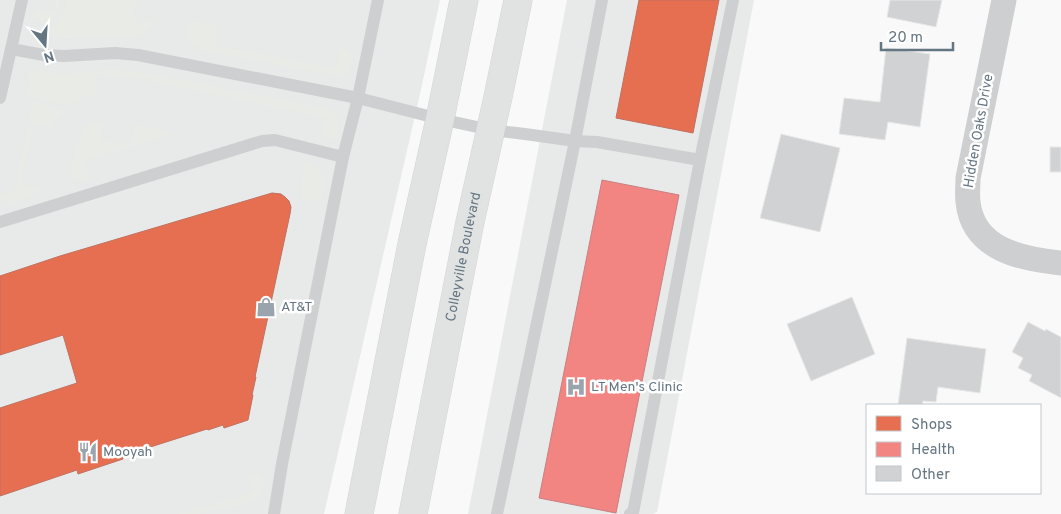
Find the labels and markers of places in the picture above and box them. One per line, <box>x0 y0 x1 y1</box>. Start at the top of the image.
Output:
shop icon: AT&T <box>255 296 277 318</box>
place label: AT&T <box>281 299 312 316</box>
hospital icon: LT Men's Clinic <box>565 376 587 398</box>
place label: LT Men's Clinic <box>591 379 683 396</box>
restaurant icon: Mooyah <box>77 441 99 463</box>
place label: Mooyah <box>103 444 152 461</box>

